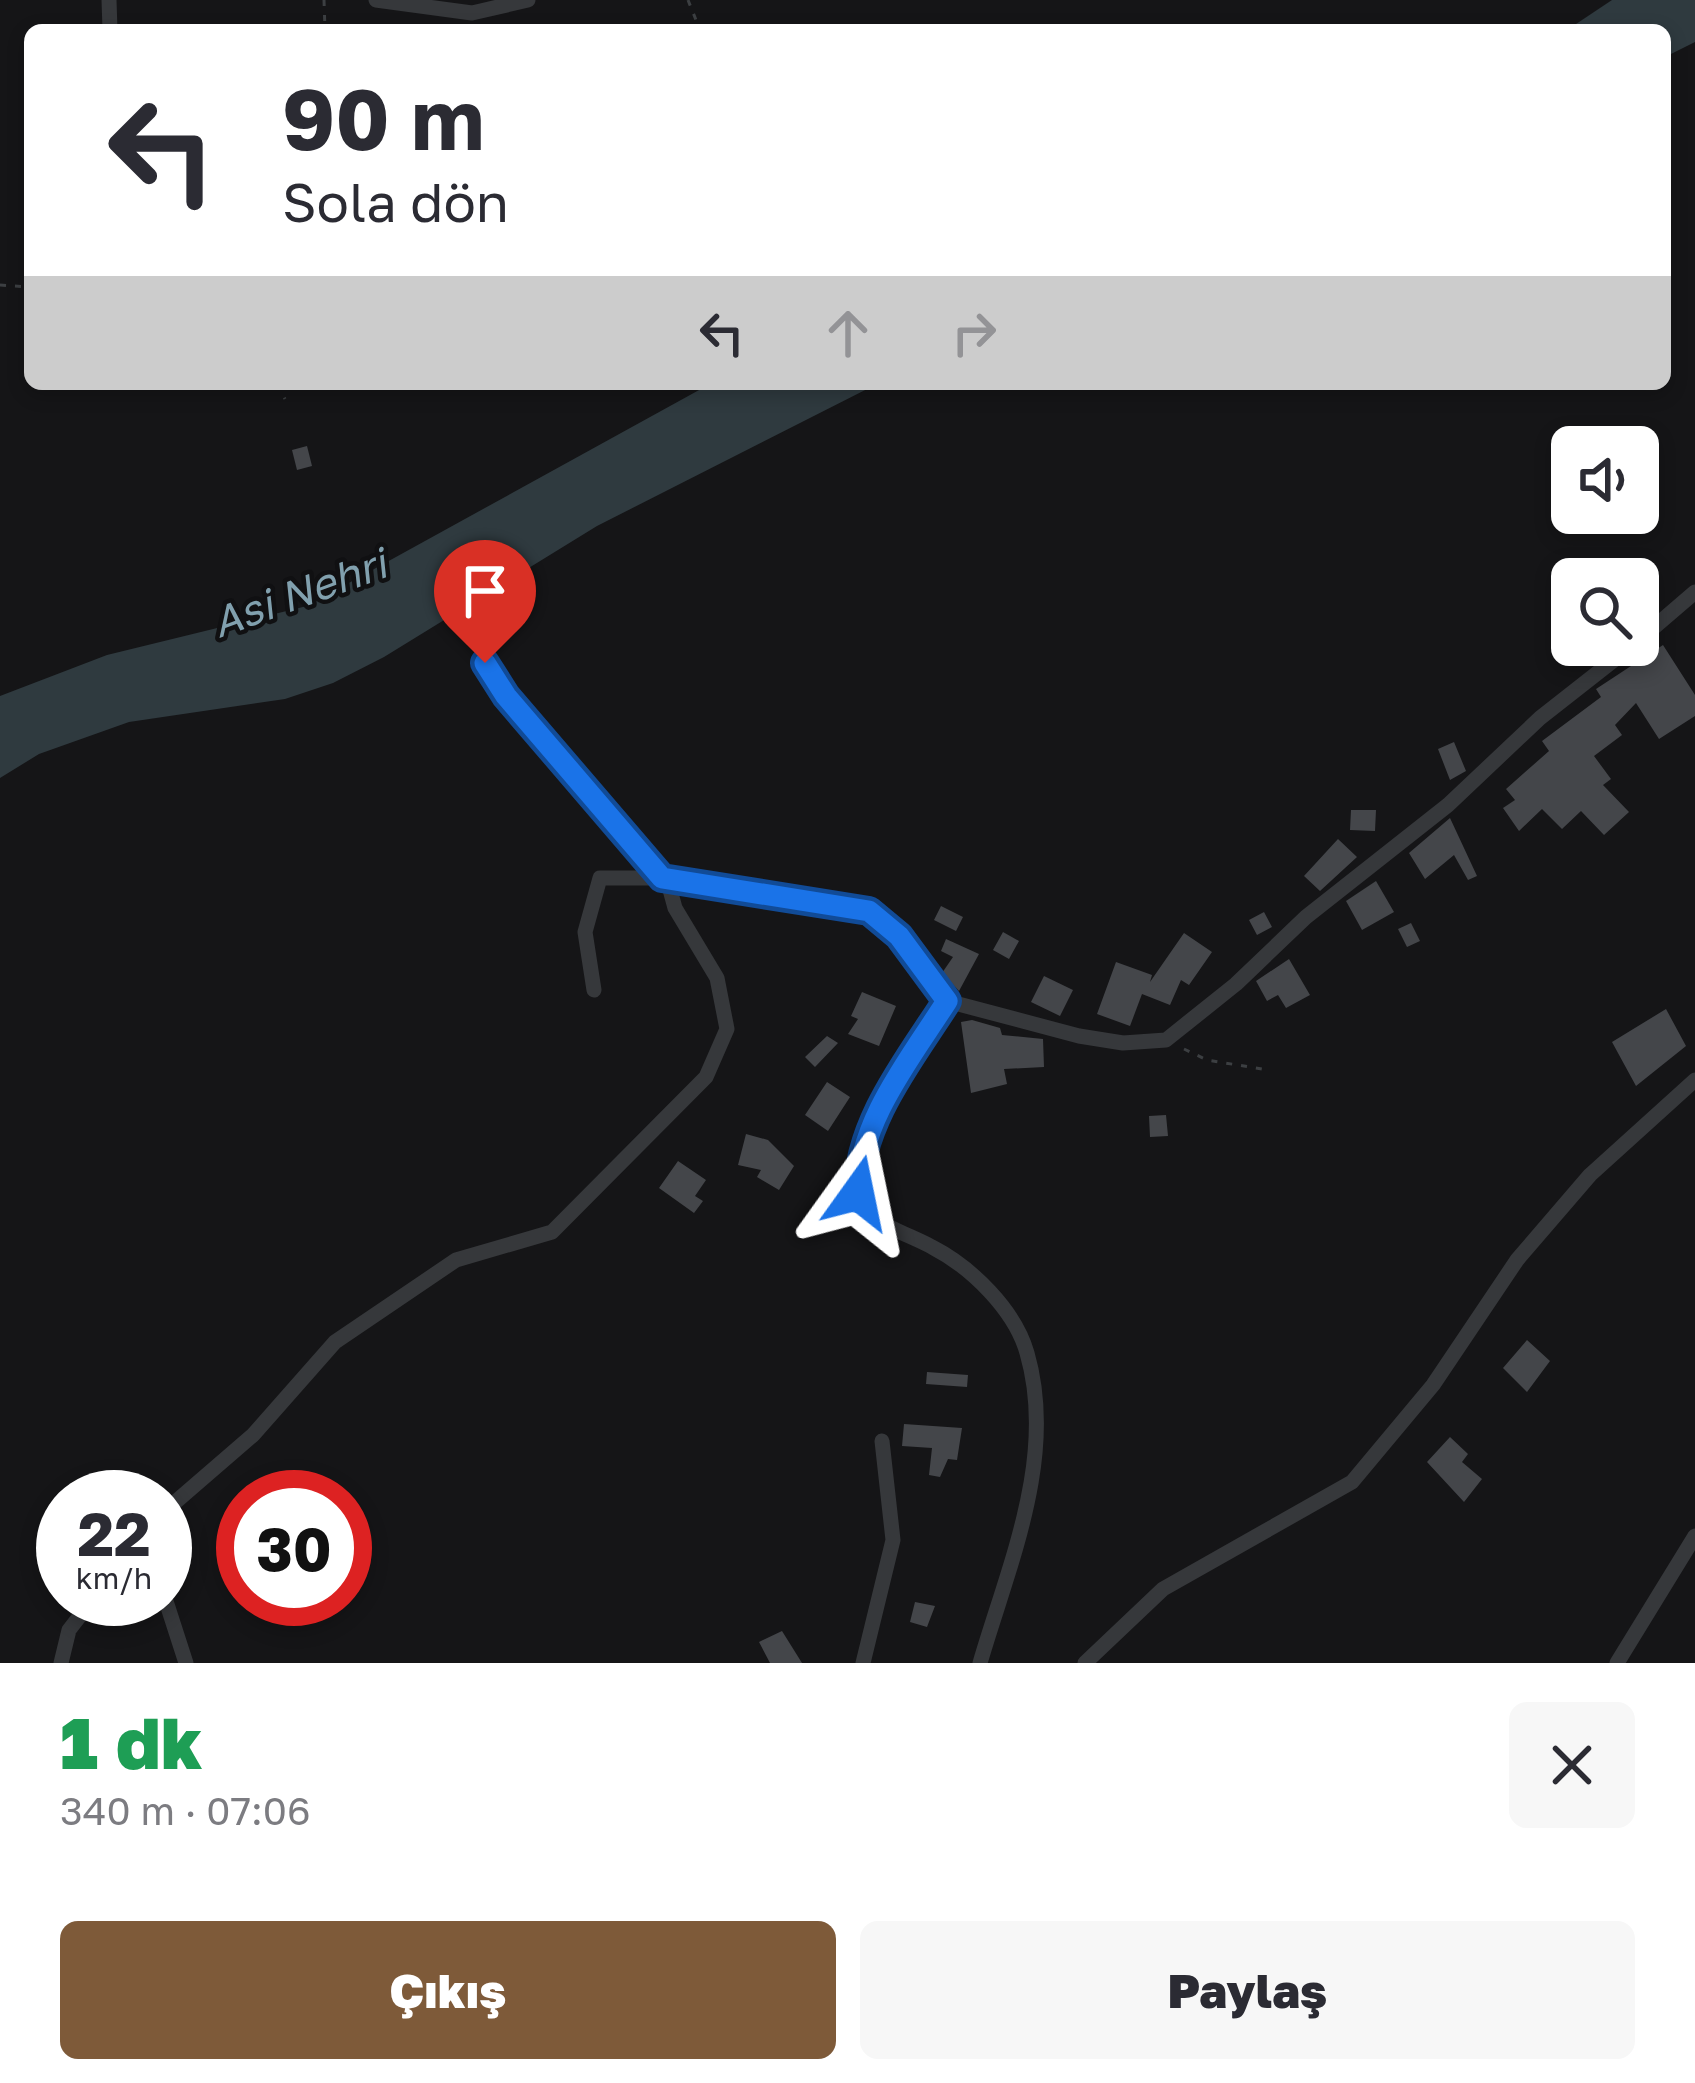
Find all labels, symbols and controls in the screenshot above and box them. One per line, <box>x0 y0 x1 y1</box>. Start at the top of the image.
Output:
text: 90 m <box>282 68 484 168</box>
icon: left <box>84 72 240 228</box>
text: Sola dön <box>282 169 509 234</box>
icon: left <box>689 300 755 366</box>
icon: ahead <box>815 300 881 366</box>
icon: right <box>941 300 1007 366</box>
map controls <box>1551 426 1659 666</box>
button: sound <box>1551 426 1659 534</box>
water label: Asi Nehri <box>205 536 397 647</box>
pin <box>434 540 536 663</box>
icon: arrive <box>452 558 518 624</box>
button: search <box>1551 558 1659 666</box>
position arrow <box>795 1130 921 1256</box>
speed limit sign: 30 <box>216 1470 372 1626</box>
text: 22 <box>77 1497 151 1569</box>
text: km/h <box>76 1560 152 1596</box>
text: 1 dk <box>60 1698 202 1785</box>
button: close <box>1509 1702 1635 1828</box>
text: 340 m · 07:06 <box>60 1787 311 1834</box>
button: Çıkış <box>60 1921 836 2059</box>
button: Paylaş <box>860 1921 1635 2059</box>

